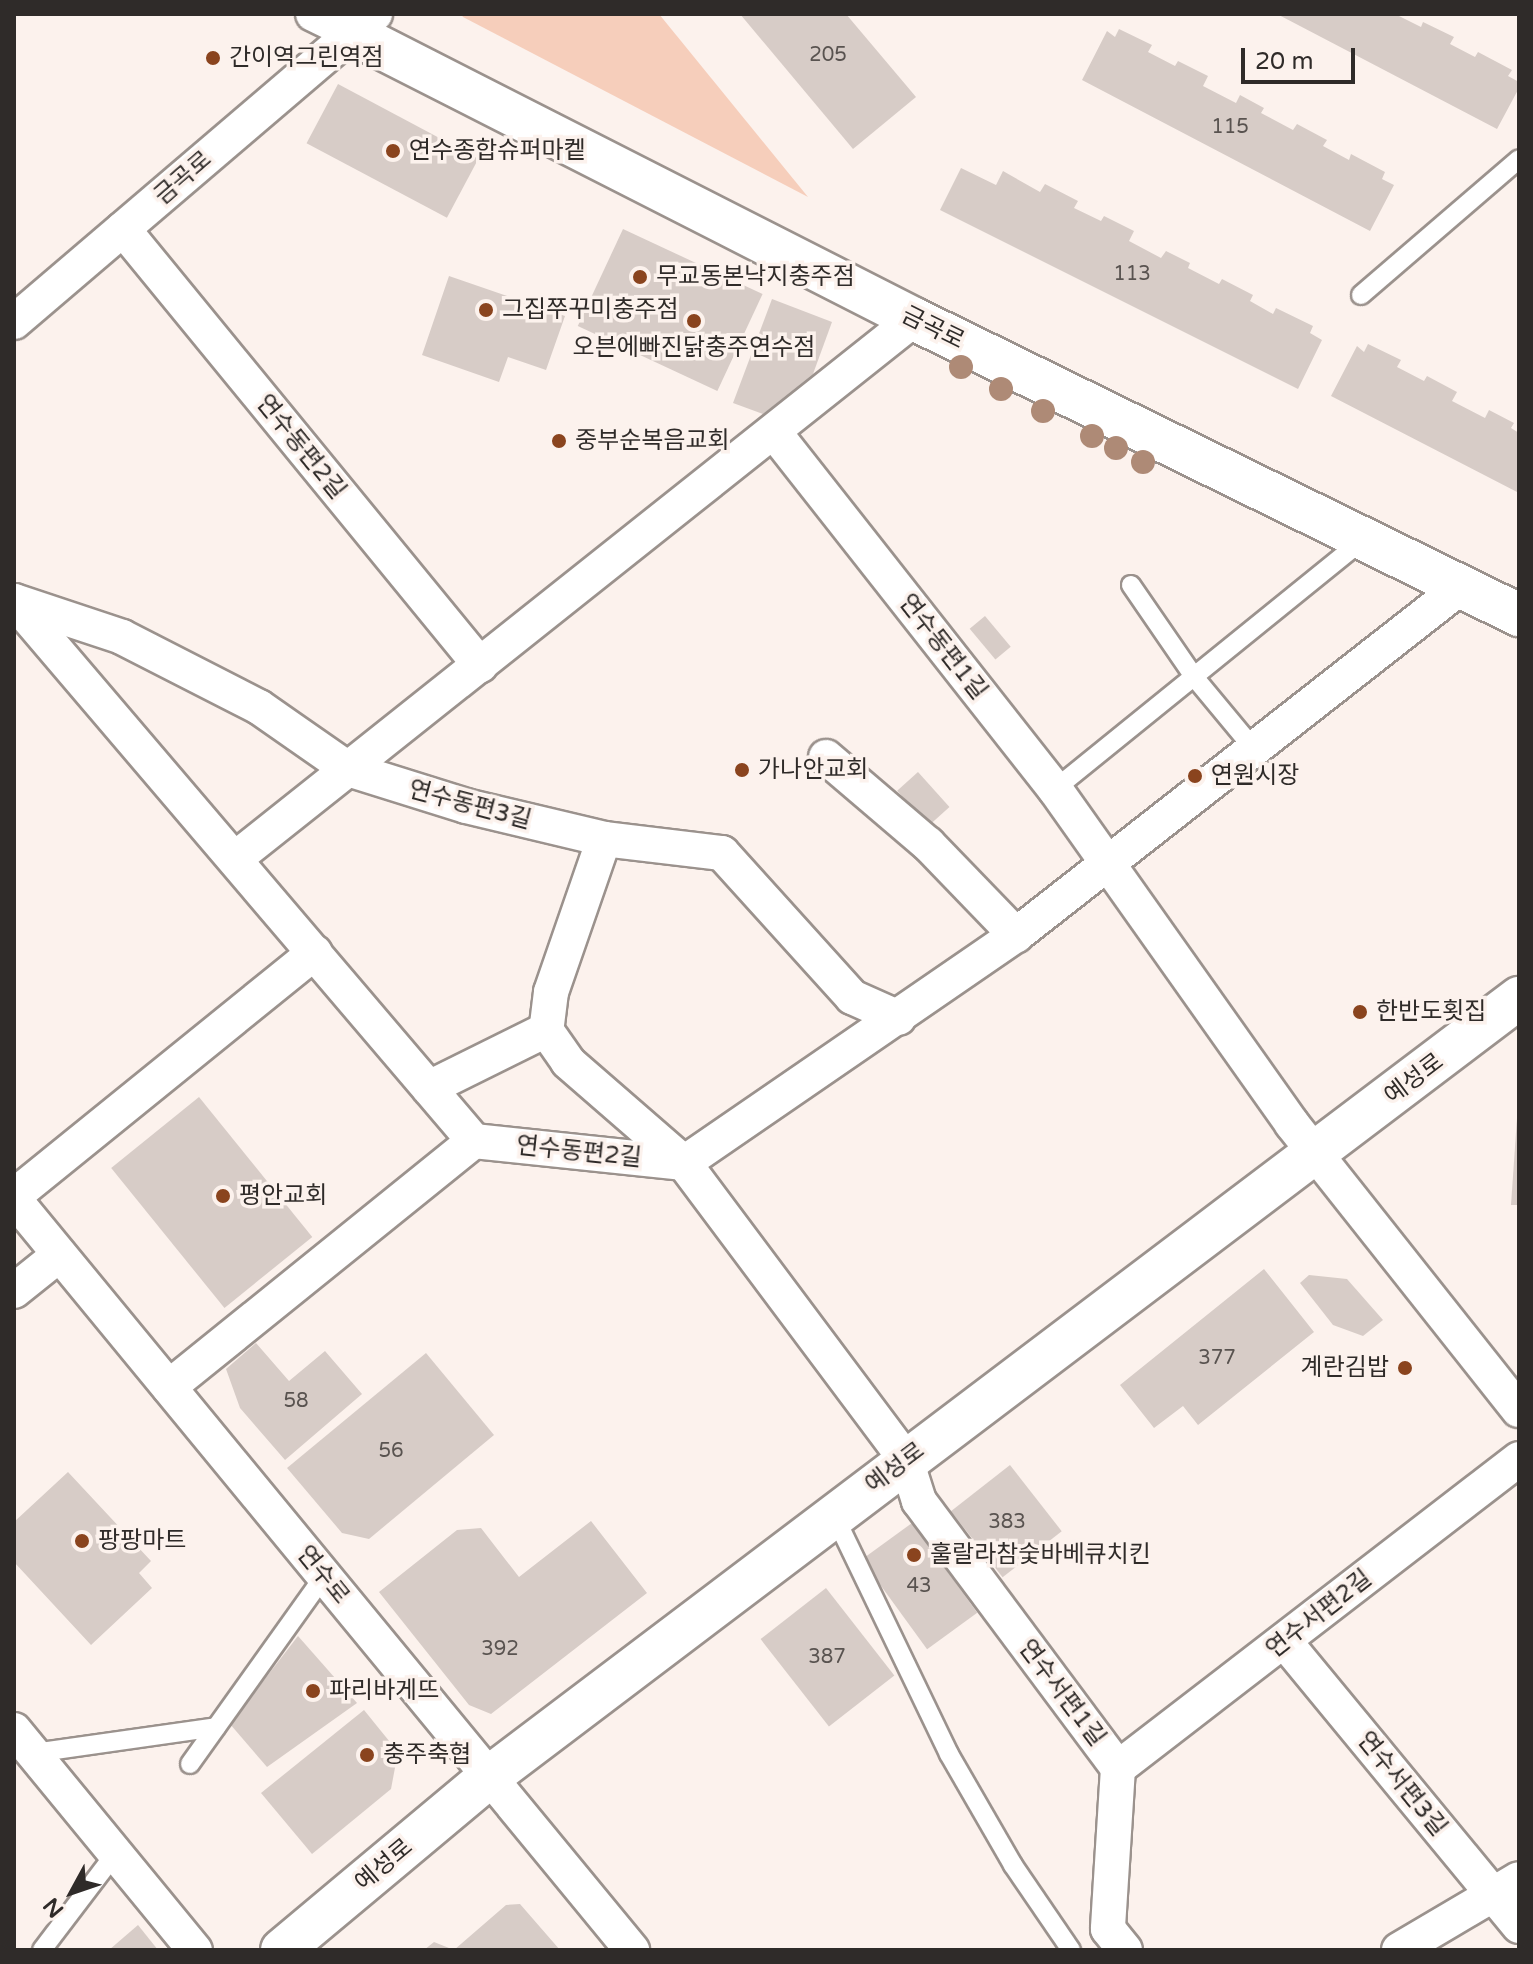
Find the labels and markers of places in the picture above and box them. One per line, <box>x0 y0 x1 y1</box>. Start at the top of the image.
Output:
place label: 간이역그린역점 <box>229 44 384 72</box>
marker: 간이역그린역점 <box>204 49 222 67</box>
place label: 연수종합슈퍼마켙 <box>409 137 586 165</box>
marker: 연수종합슈퍼마켙 <box>384 142 402 160</box>
place label: 무교동본낙지충주점 <box>656 263 855 291</box>
marker: 무교동본낙지충주점 <box>631 268 649 286</box>
place label: 그집쭈꾸미충주점 <box>502 296 679 324</box>
marker: 그집쭈꾸미충주점 <box>477 301 495 319</box>
marker: 오븐에빠진닭충주연수점 <box>685 312 703 330</box>
place label: 오븐에빠진닭충주연수점 <box>573 334 815 362</box>
place label: 중부순복음교회 <box>575 427 730 455</box>
marker: 중부순복음교회 <box>550 432 568 450</box>
place label: 가나안교회 <box>758 756 868 784</box>
marker: 가나안교회 <box>733 761 751 779</box>
place label: 연원시장 <box>1211 762 1299 790</box>
marker: 연원시장 <box>1186 767 1204 785</box>
place label: 한반도횟집 <box>1376 998 1486 1026</box>
marker: 한반도횟집 <box>1351 1003 1369 1021</box>
place label: 평안교회 <box>239 1182 327 1210</box>
marker: 평안교회 <box>214 1187 232 1205</box>
place label: 계란김밥 <box>1301 1354 1389 1382</box>
marker: 계란김밥 <box>1396 1359 1414 1377</box>
place label: 팡팡마트 <box>98 1527 186 1555</box>
marker: 팡팡마트 <box>73 1532 91 1550</box>
place label: 훌랄라참숯바베큐치킨 <box>930 1541 1151 1569</box>
marker: 훌랄라참숯바베큐치킨 <box>905 1546 923 1564</box>
place label: 파리바게뜨 <box>329 1677 439 1705</box>
marker: 파리바게뜨 <box>304 1682 322 1700</box>
place label: 충주축협 <box>383 1741 471 1769</box>
marker: 충주축협 <box>358 1746 376 1764</box>

